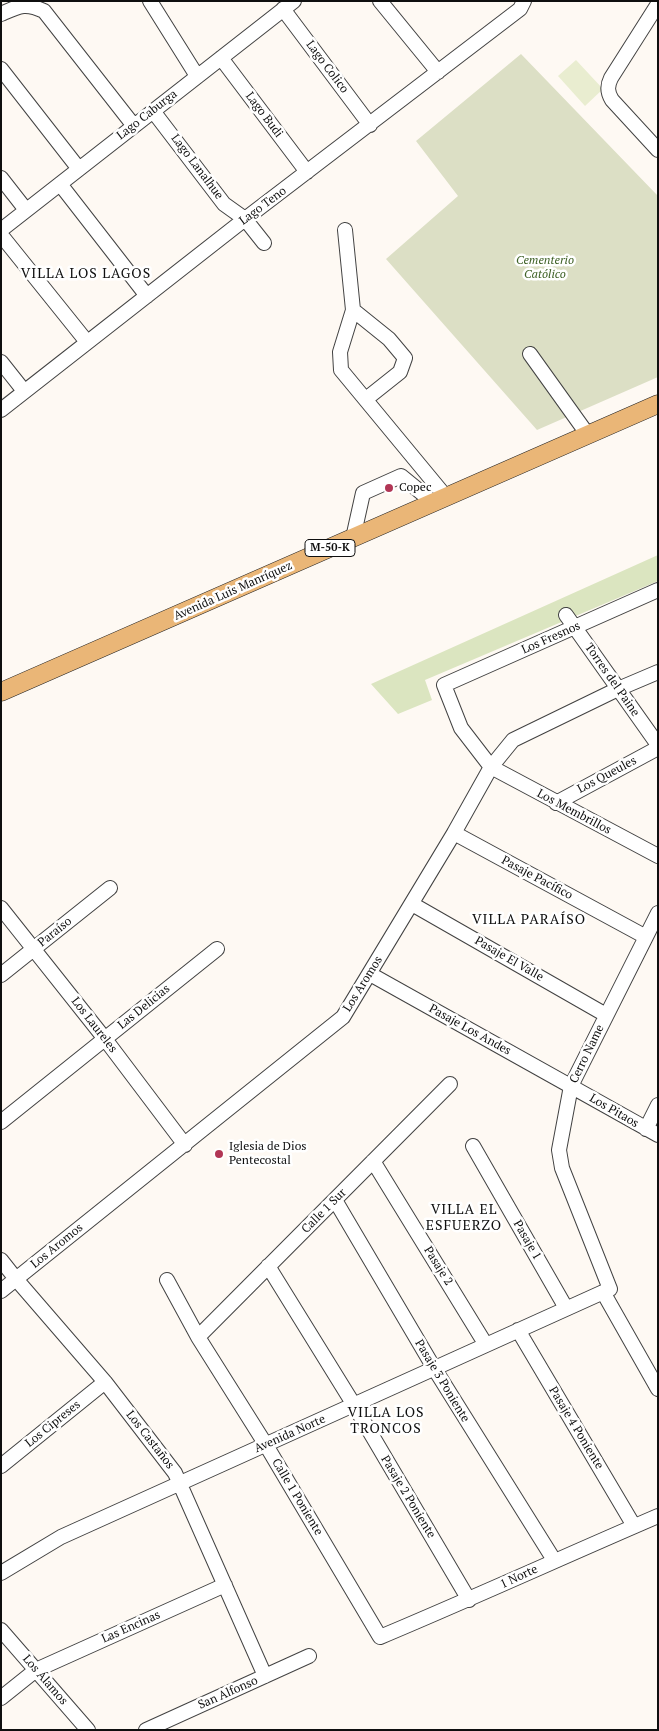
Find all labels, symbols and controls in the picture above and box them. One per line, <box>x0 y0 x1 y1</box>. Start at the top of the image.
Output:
street label: Lago Colico <box>303 38 351 96</box>
street label: Lago Caburga <box>114 87 180 143</box>
street label: Lago Budi <box>242 89 286 141</box>
street label: Lago Lanalhue <box>168 132 226 202</box>
street label: Lago Teno <box>237 184 289 228</box>
park label: Cementerio Católico <box>516 254 574 282</box>
district label: VILLA LOS LAGOS <box>19 266 153 282</box>
place label: Copec <box>399 481 431 495</box>
marker: Copec <box>383 482 395 494</box>
road number: M-50-K <box>305 540 355 556</box>
street label: Avenida Luis Manríquez <box>172 558 294 624</box>
street label: Los Fresnos <box>519 619 583 657</box>
street label: Torres del Paine <box>581 641 643 719</box>
street label: Los Queules <box>575 753 639 797</box>
street label: Los Membrillos <box>534 786 614 838</box>
street label: Pasaje Pacífico <box>499 853 575 903</box>
district label: VILLA PARAÍSO <box>470 912 588 928</box>
street label: Paraíso <box>35 914 75 950</box>
street label: Pasaje El Valle <box>472 934 546 984</box>
street label: Los Aromos <box>340 953 386 1015</box>
street label: Las Delicias <box>115 982 173 1032</box>
street label: Los Laureles <box>68 994 120 1056</box>
street label: Pasaje Los Andes <box>427 1002 513 1058</box>
street label: Cerro Name <box>567 1022 607 1086</box>
street label: Los Pitaos <box>587 1091 641 1131</box>
place label: Iglesia de Dios Pentecostal <box>229 1140 307 1168</box>
marker: Iglesia de Dios Pentecostal <box>213 1148 225 1160</box>
street label: Calle 1 Sur <box>299 1186 349 1236</box>
district label: VILLA EL ESFUERZO <box>425 1202 503 1234</box>
street label: Pasaje 1 <box>510 1218 544 1262</box>
street label: Los Aromos <box>28 1221 86 1271</box>
street label: Pasaje 2 <box>420 1244 456 1288</box>
street label: Pasaje 3 Poniente <box>412 1337 472 1425</box>
street label: Pasaje 4 Poniente <box>546 1384 606 1472</box>
street label: Los Cipreses <box>23 1397 83 1451</box>
district label: VILLA LOS TRONCOS <box>346 1405 426 1438</box>
street label: Los Castaños <box>123 1408 177 1472</box>
street label: Avenida Norte <box>252 1412 328 1456</box>
street label: Pasaje 2 Poniente <box>378 1453 438 1541</box>
street label: Calle 1 Poniente <box>268 1456 326 1538</box>
street label: 1 Norte <box>498 1562 540 1592</box>
street label: Las Encinas <box>100 1608 162 1646</box>
street label: Los Álamos <box>19 1652 71 1708</box>
street label: San Alfonso <box>196 1673 260 1713</box>

